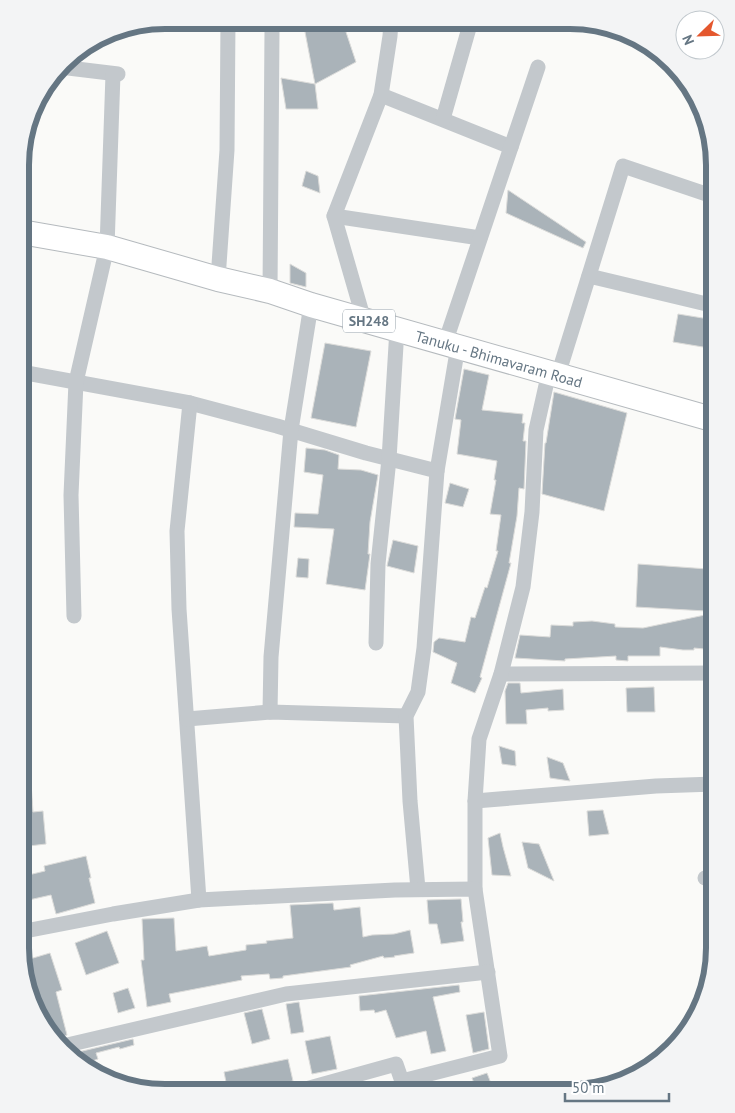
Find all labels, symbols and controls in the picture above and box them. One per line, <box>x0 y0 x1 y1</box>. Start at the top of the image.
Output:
north arrow <box>675 10 725 60</box>
text: N <box>678 32 698 48</box>
road number: SH248 <box>343 310 395 332</box>
street label: Tanuku - Bhimavaram Road <box>413 326 585 391</box>
scale bar <box>565 1070 669 1102</box>
text: 50 m <box>572 1078 605 1097</box>

